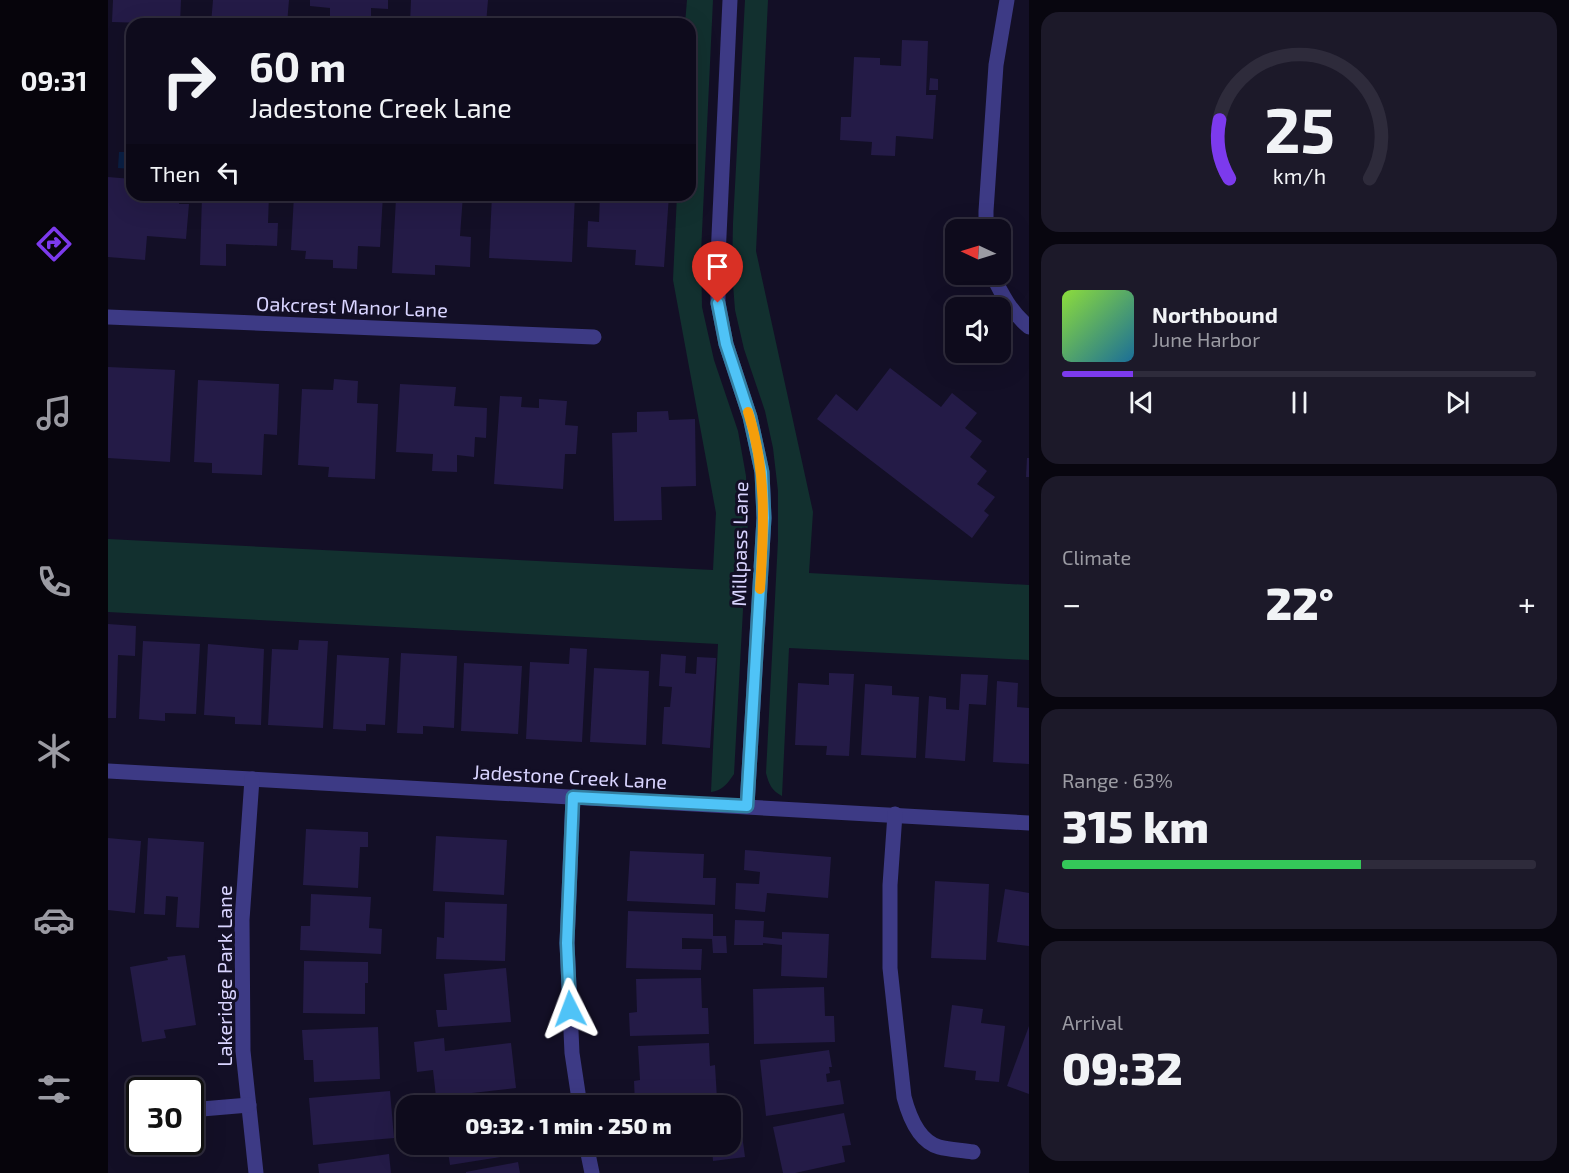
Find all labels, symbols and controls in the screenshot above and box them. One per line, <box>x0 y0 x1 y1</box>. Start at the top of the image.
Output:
text: 60 m <box>249 40 346 90</box>
icon: right <box>150 42 228 120</box>
text: 09:31 <box>21 64 87 96</box>
text: Jadestone Creek Lane <box>249 91 512 123</box>
text: 25 <box>1264 91 1334 166</box>
icon: left <box>212 156 245 189</box>
text: Then <box>150 160 200 186</box>
text: km/h <box>1272 163 1326 188</box>
north arrow <box>945 219 1011 285</box>
map controls <box>945 219 1011 363</box>
icon: directions <box>33 223 75 265</box>
pin <box>692 241 743 303</box>
icon: arrive <box>701 250 734 283</box>
street label: Oakcrest Manor Lane <box>256 291 448 321</box>
button: sound <box>945 297 1011 363</box>
text: Northbound <box>1152 301 1278 327</box>
text: June Harbor <box>1152 327 1260 351</box>
icon: previous <box>1125 386 1158 419</box>
icon: pause <box>1283 386 1316 419</box>
icon: next <box>1441 386 1474 419</box>
icon: music <box>33 392 75 434</box>
street label: Millpass Lane <box>726 481 752 607</box>
text: Climate <box>1062 545 1131 569</box>
icon: phone <box>33 561 75 603</box>
text: 22° <box>1265 575 1334 629</box>
text: − <box>1062 583 1081 623</box>
text: + <box>1518 583 1536 623</box>
icon: climate <box>33 730 75 772</box>
street label: Jadestone Creek Lane <box>472 759 668 793</box>
text: Range · 63% <box>1062 768 1173 792</box>
text: 315 km <box>1062 798 1209 852</box>
street label: Lakeridge Park Lane <box>212 885 236 1067</box>
icon: car <box>33 899 75 941</box>
position arrow <box>538 977 602 1041</box>
text: Arrival <box>1062 1010 1123 1034</box>
text: 09:32 <box>1062 1040 1183 1094</box>
icon: filters <box>33 1068 75 1110</box>
speed limit sign: 30 <box>126 1077 204 1155</box>
text: 09:32 · 1 min · 250 m <box>465 1112 672 1138</box>

